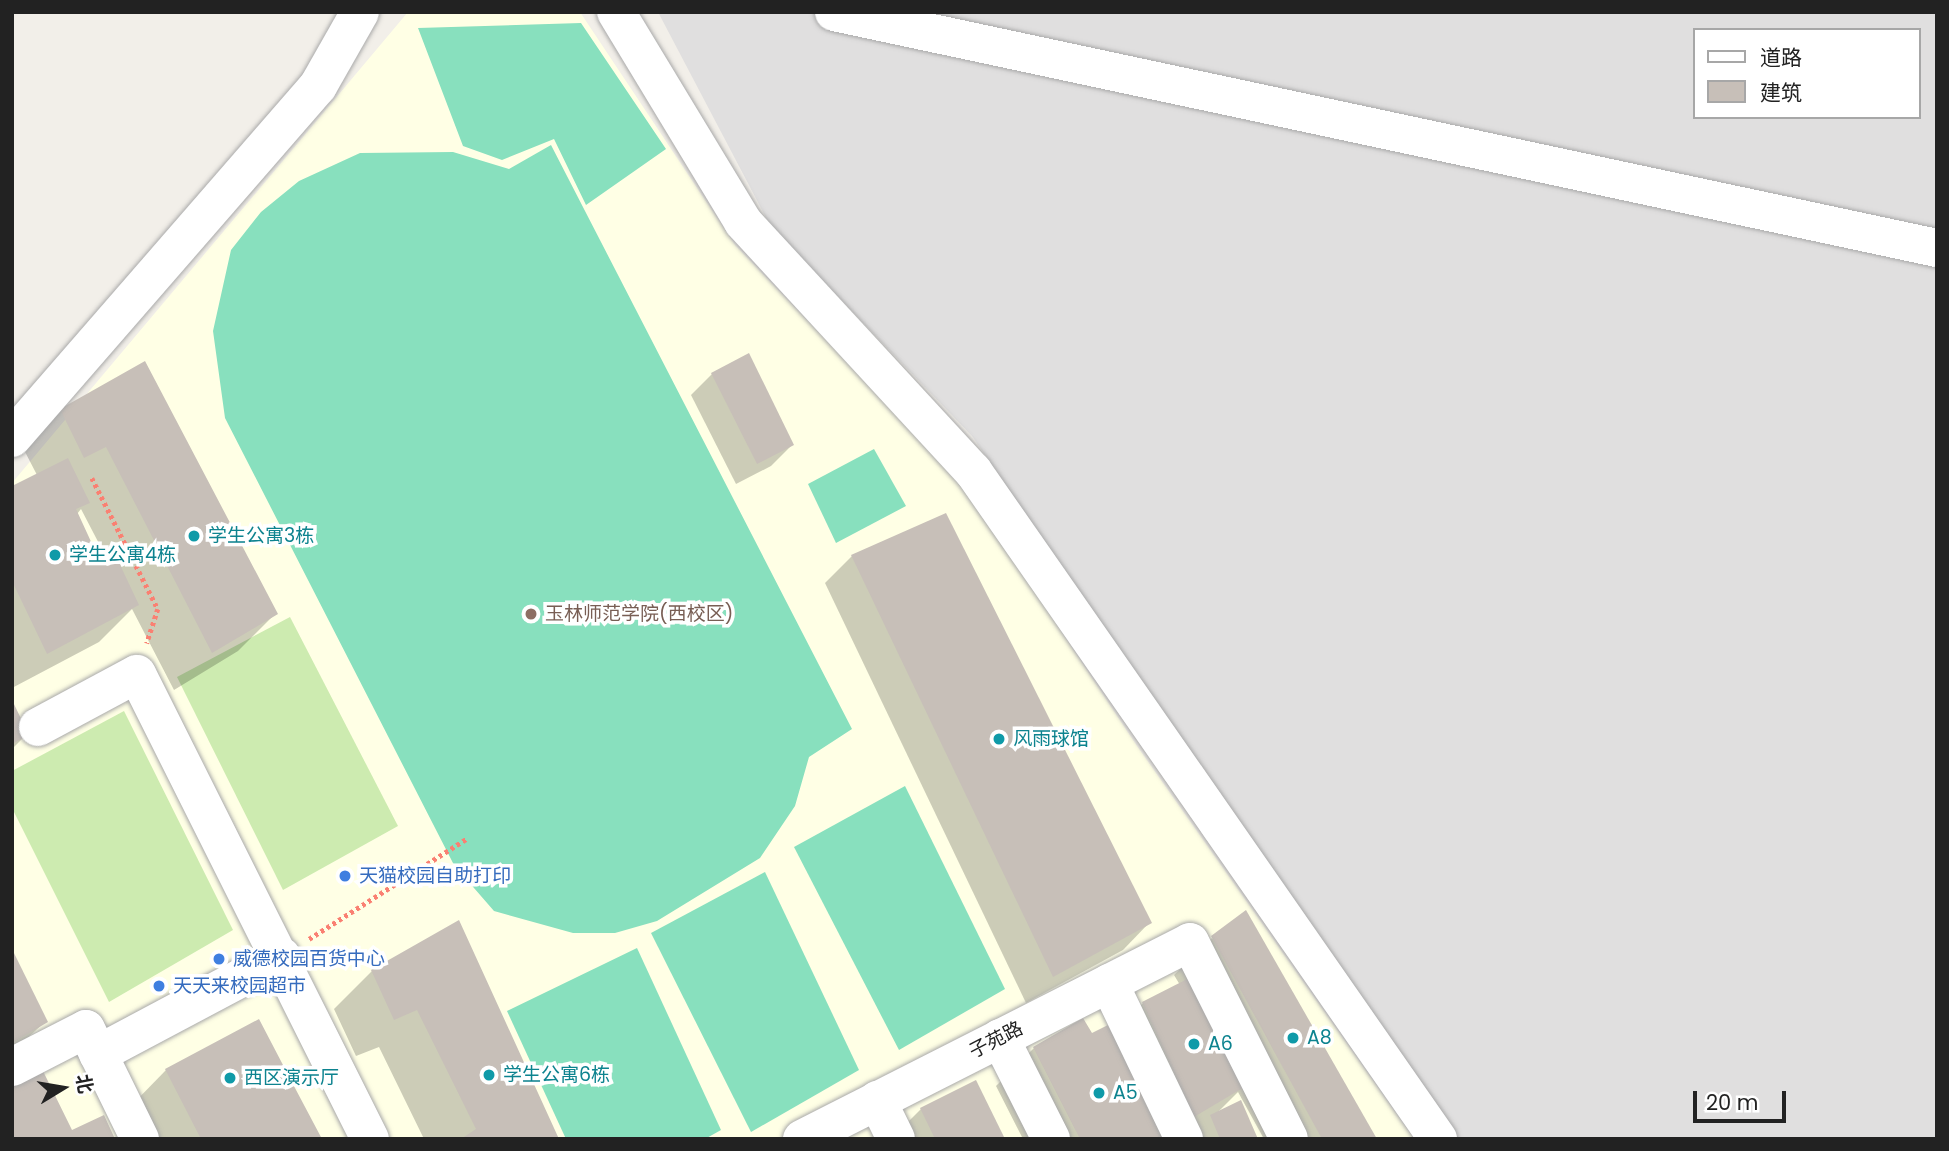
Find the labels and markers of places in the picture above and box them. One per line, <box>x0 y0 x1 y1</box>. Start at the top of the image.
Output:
place label: 学生公寓3栋 <box>208 525 314 547</box>
marker: 学生公寓3栋 <box>186 528 202 544</box>
place label: 学生公寓4栋 <box>69 544 176 566</box>
marker: 学生公寓4栋 <box>47 547 63 563</box>
place label: 玉林师范学院(西校区) <box>545 603 733 625</box>
marker: 玉林师范学院(西校区) <box>523 606 539 622</box>
place label: 风雨球馆 <box>1013 728 1089 750</box>
marker: 风雨球馆 <box>991 731 1007 747</box>
place label: 天猫校园自助打印 <box>359 865 511 887</box>
marker: 天猫校园自助打印 <box>337 868 353 884</box>
place label: 威德校园百货中心 <box>233 948 385 970</box>
marker: 威德校园百货中心 <box>211 951 227 967</box>
place label: 天天来校园超市 <box>173 975 306 997</box>
marker: 天天来校园超市 <box>151 978 167 994</box>
place label: A8 <box>1307 1027 1332 1049</box>
marker: A8 <box>1285 1030 1301 1046</box>
place label: A6 <box>1208 1033 1233 1055</box>
marker: A6 <box>1186 1036 1202 1052</box>
place label: 学生公寓6栋 <box>503 1064 610 1086</box>
place label: 西区演示厅 <box>244 1067 339 1089</box>
marker: 学生公寓6栋 <box>481 1067 497 1083</box>
marker: 西区演示厅 <box>222 1070 238 1086</box>
place label: A5 <box>1113 1082 1138 1104</box>
marker: A5 <box>1091 1085 1107 1101</box>

